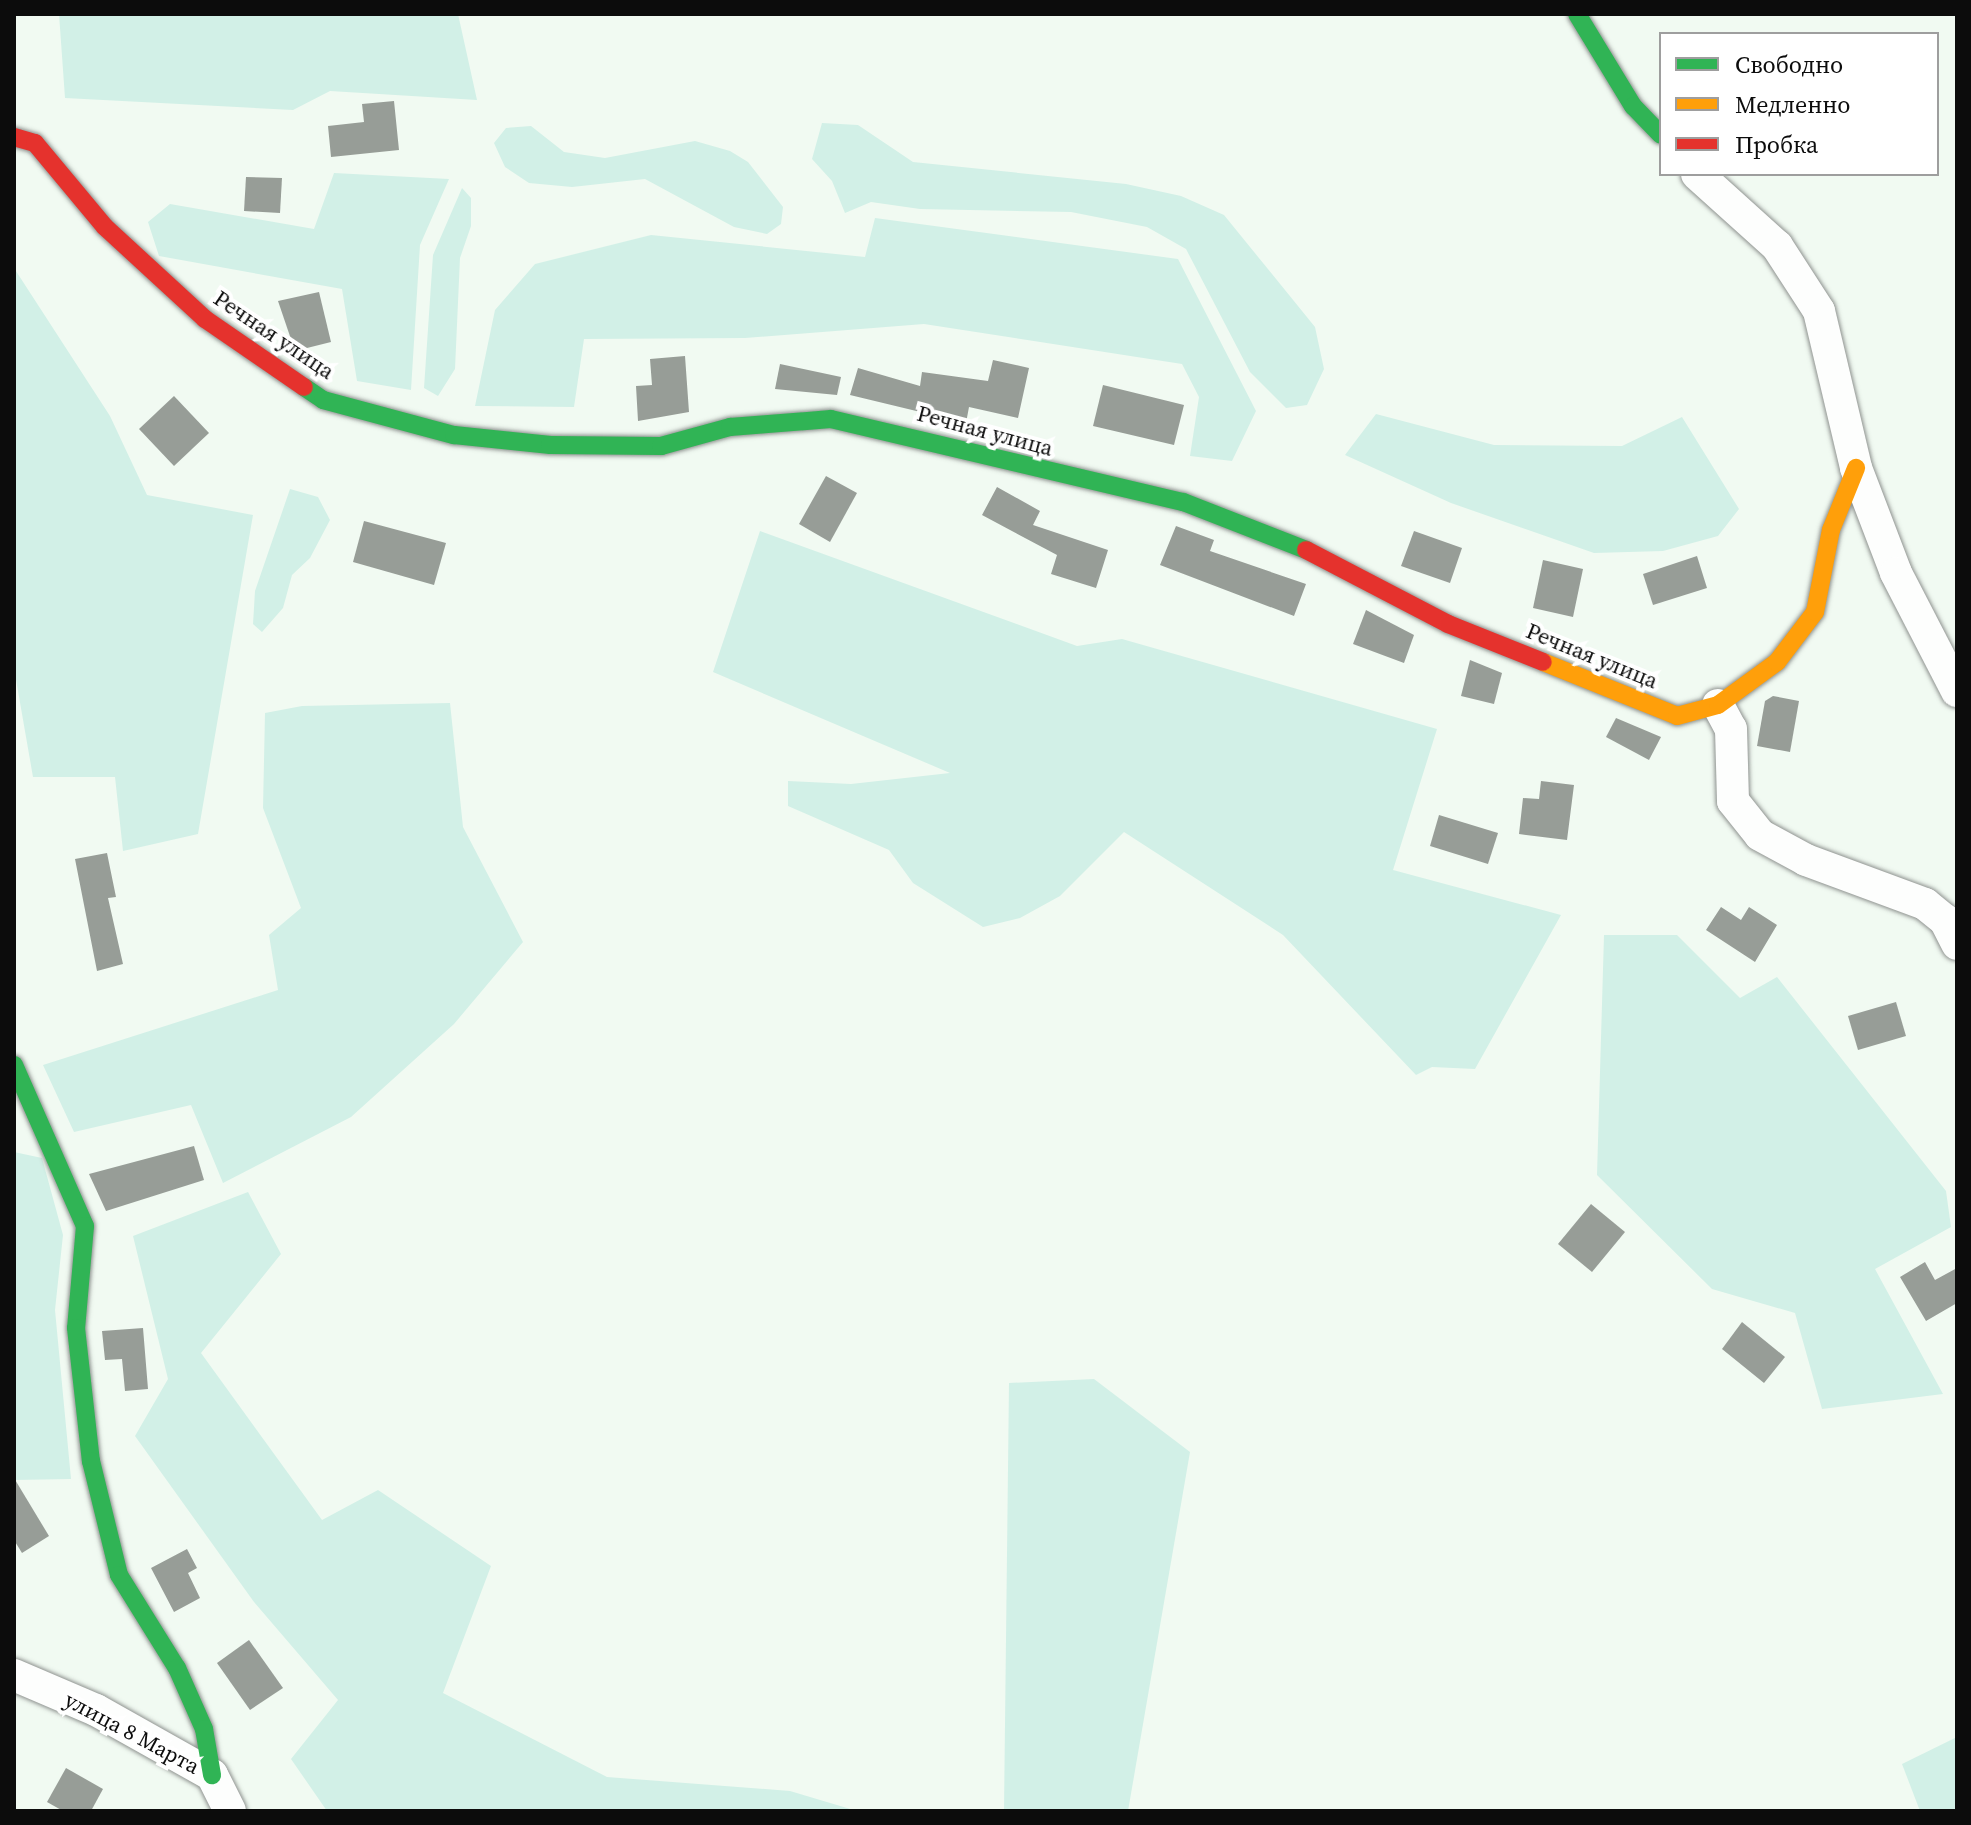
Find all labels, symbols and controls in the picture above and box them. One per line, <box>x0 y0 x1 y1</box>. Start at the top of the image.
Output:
legend <box>1659 32 1939 176</box>
text: Свободно <box>1735 48 1843 81</box>
text: Медленно <box>1735 88 1850 121</box>
text: Пробка <box>1735 128 1818 161</box>
street label: Речная улица <box>209 285 339 385</box>
street label: Речная улица <box>914 400 1056 462</box>
street label: Речная улица <box>1522 618 1662 694</box>
street label: улица 8 Марта <box>60 1686 204 1780</box>

